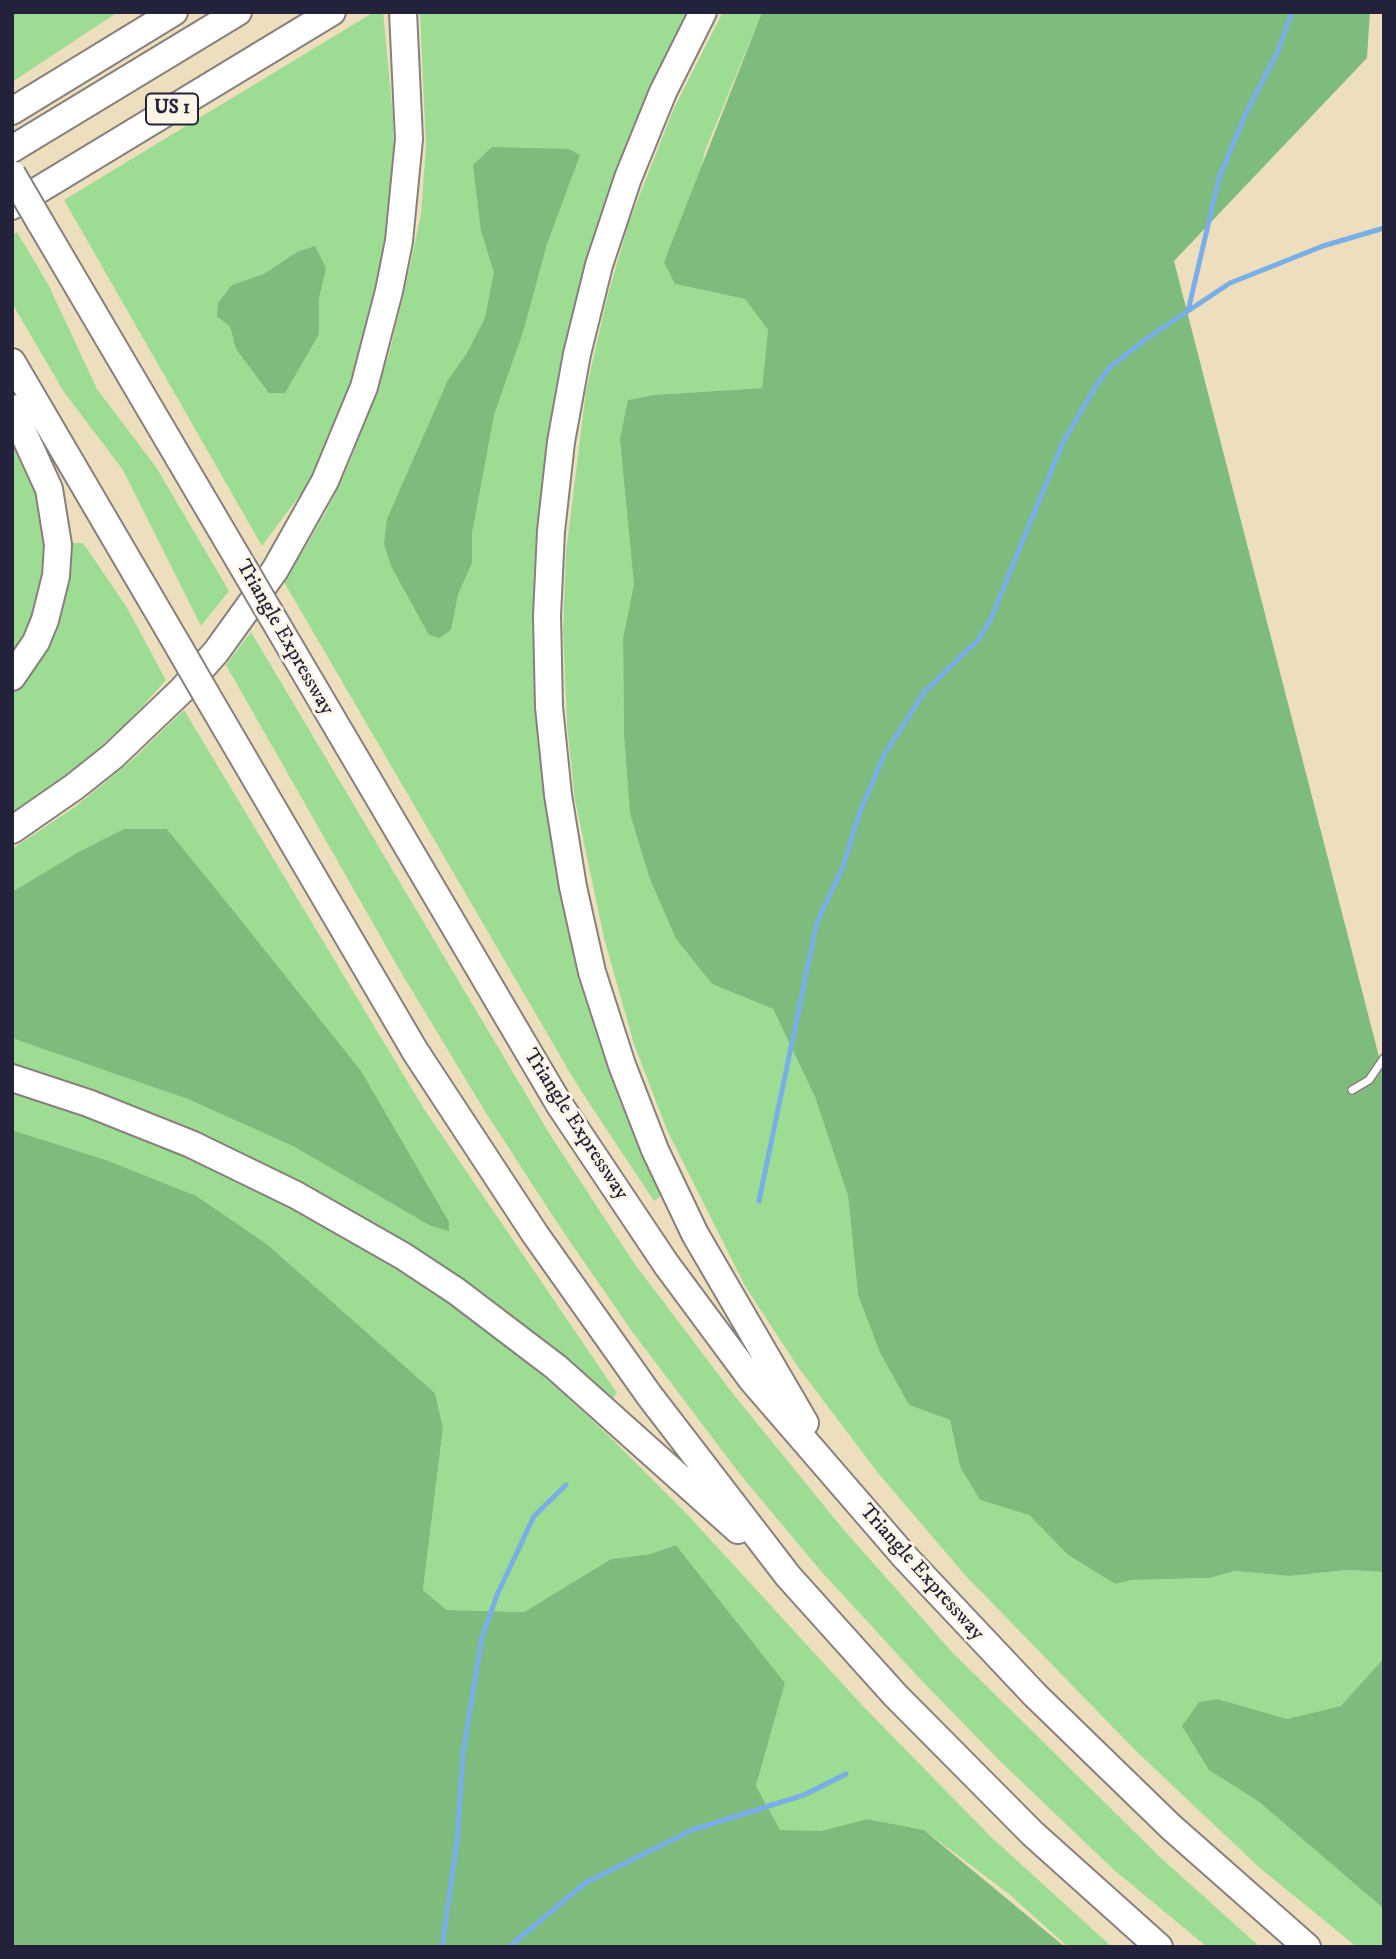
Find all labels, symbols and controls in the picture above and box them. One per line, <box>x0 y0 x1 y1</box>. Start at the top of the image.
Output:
road number: US 1 <box>146 94 198 124</box>
street label: Triangle Expressway <box>229 556 339 720</box>
street label: Triangle Expressway <box>517 1045 633 1205</box>
street label: Triangle Expressway <box>853 1500 989 1646</box>

